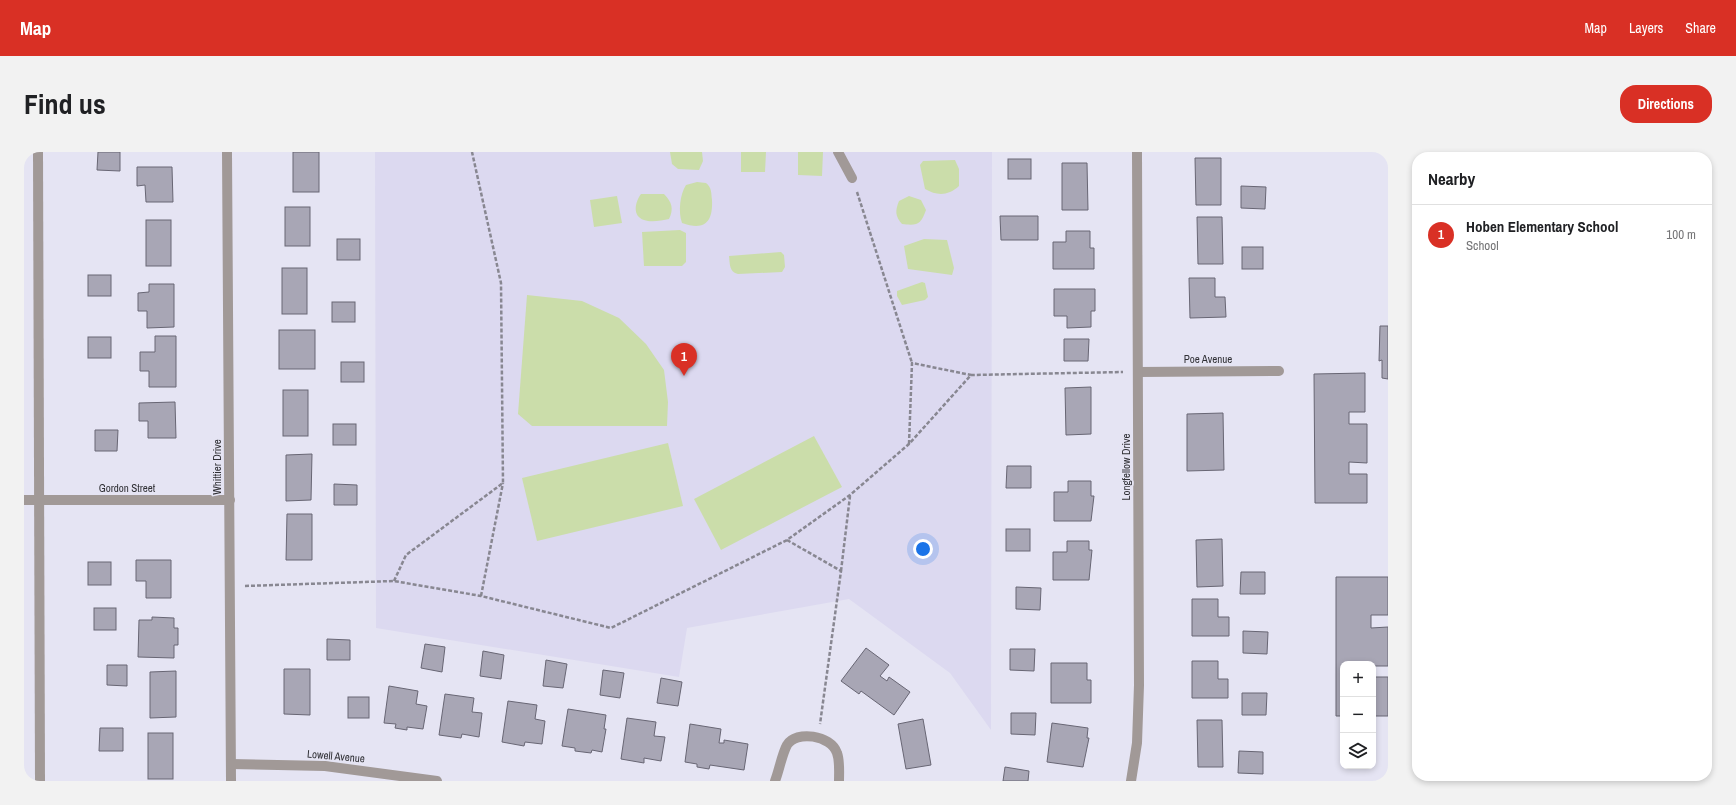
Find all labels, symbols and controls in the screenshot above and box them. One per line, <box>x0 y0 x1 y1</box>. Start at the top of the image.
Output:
text: Map <box>20 15 51 41</box>
text: Map <box>1585 19 1607 37</box>
text: Layers <box>1629 19 1663 37</box>
text: Share <box>1685 19 1716 37</box>
text: Find us <box>24 85 106 123</box>
button: Directions <box>1620 85 1712 123</box>
text: Nearby <box>1428 167 1475 190</box>
text: Hoben Elementary School <box>1466 216 1618 237</box>
text: 1 <box>1438 226 1444 243</box>
text: 100 m <box>1666 226 1696 243</box>
text: School <box>1466 237 1499 254</box>
pin: 1 <box>671 343 697 376</box>
street label: Poe Avenue <box>1184 352 1232 366</box>
street label: Longfellow Drive <box>1119 433 1133 501</box>
street label: Whittier Drive <box>210 439 224 495</box>
street label: Gordon Street <box>99 481 156 495</box>
your location <box>913 539 933 559</box>
map controls <box>1340 661 1376 769</box>
button: + <box>1340 661 1376 697</box>
button: − <box>1340 697 1376 733</box>
button: layers <box>1340 733 1376 769</box>
street label: Lowell Avenue <box>306 746 366 766</box>

